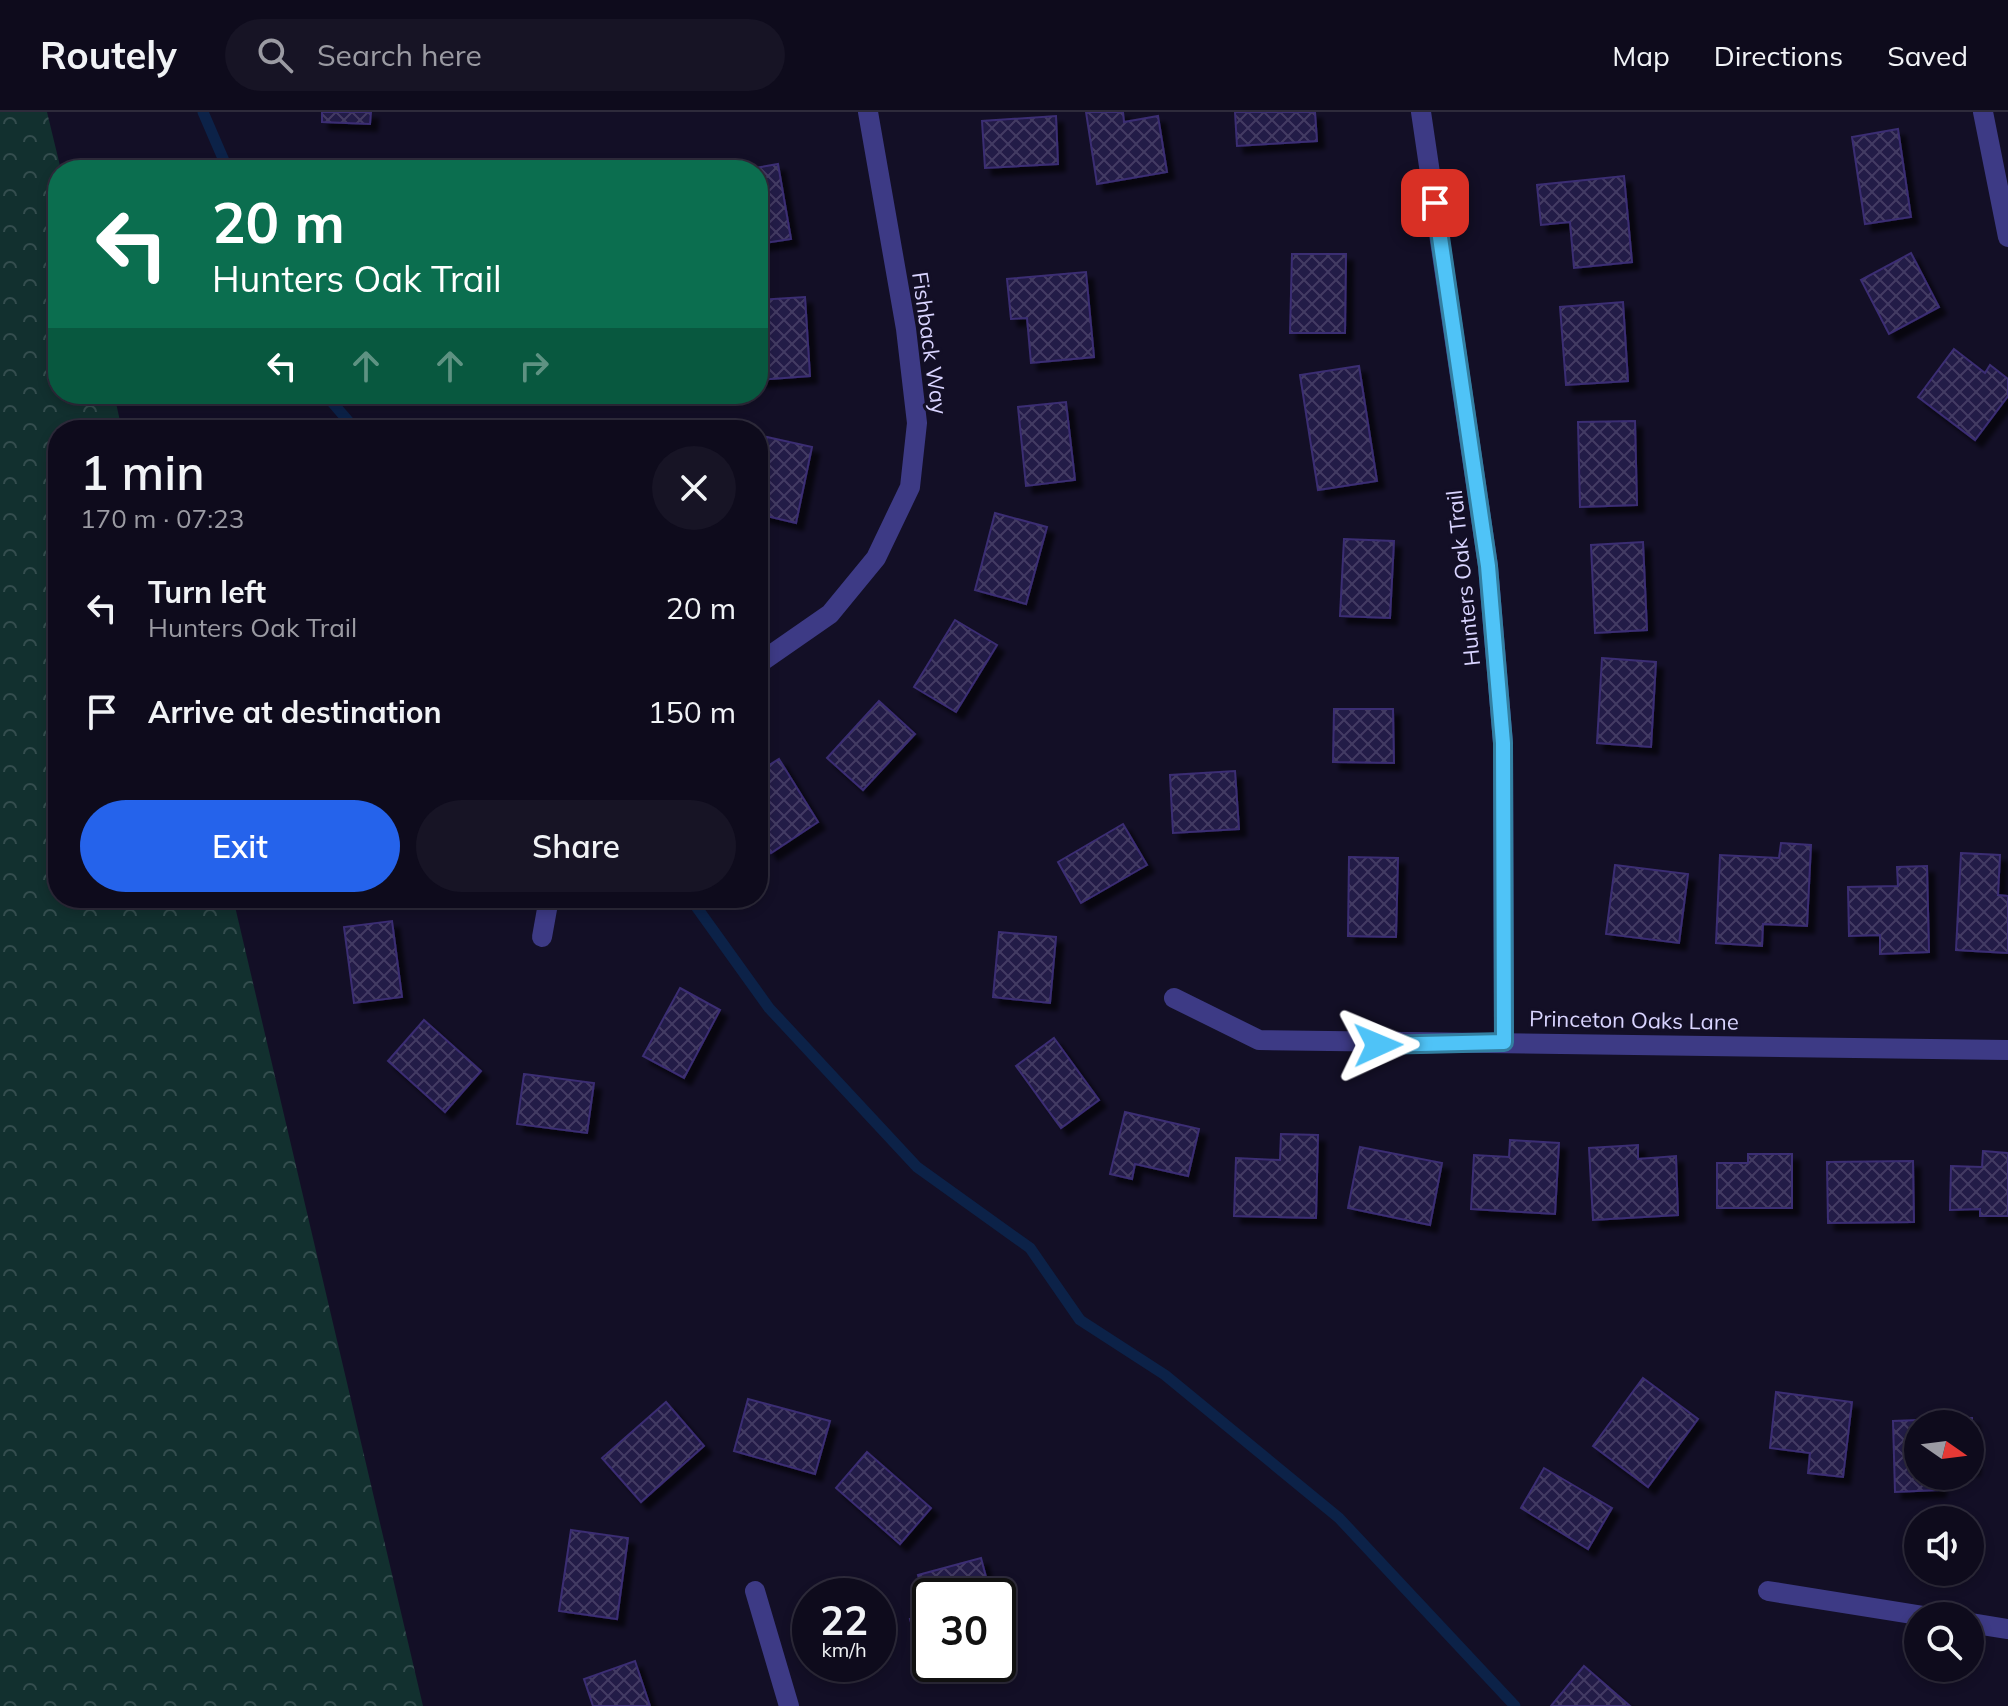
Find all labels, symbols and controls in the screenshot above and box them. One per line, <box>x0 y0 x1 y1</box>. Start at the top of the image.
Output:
search box <box>225 19 785 91</box>
text: Routely <box>40 31 177 79</box>
icon: search <box>253 33 297 77</box>
text: Search here <box>317 36 482 74</box>
text: Map <box>1612 38 1670 73</box>
text: Directions <box>1714 38 1843 73</box>
text: Saved <box>1887 38 1968 73</box>
pin <box>1401 169 1469 237</box>
icon: arrive <box>1413 181 1457 225</box>
text: 20 m <box>212 187 345 257</box>
icon: left <box>80 192 184 296</box>
text: Hunters Oak Trail <box>212 256 502 301</box>
street label: Fishback Way <box>906 270 954 416</box>
icon: left <box>260 344 304 388</box>
icon: ahead <box>344 344 388 388</box>
icon: ahead <box>428 344 472 388</box>
icon: right <box>512 344 556 388</box>
text: 1 min <box>80 442 205 502</box>
button: close <box>652 446 736 530</box>
street label: Hunters Oak Trail <box>1440 489 1486 667</box>
text: 170 m · 07:23 <box>80 502 244 535</box>
text: Turn left <box>148 573 266 611</box>
icon: left <box>80 586 124 630</box>
text: 20 m <box>666 589 736 627</box>
text: Hunters Oak Trail <box>148 611 357 644</box>
icon: arrive <box>80 690 124 734</box>
text: Arrive at destination <box>148 693 442 731</box>
text: 150 m <box>648 693 736 731</box>
button: Exit <box>80 800 400 892</box>
button: Share <box>416 800 736 892</box>
position arrow <box>1336 1003 1420 1087</box>
street label: Princeton Oaks Lane <box>1529 1004 1739 1036</box>
north arrow <box>1904 1410 1984 1490</box>
map controls <box>1904 1410 1984 1682</box>
button: sound <box>1904 1506 1984 1586</box>
speed limit sign: 30 <box>912 1578 1016 1682</box>
text: 22 <box>820 1595 868 1645</box>
button: search <box>1904 1602 1984 1682</box>
text: km/h <box>821 1637 867 1662</box>

